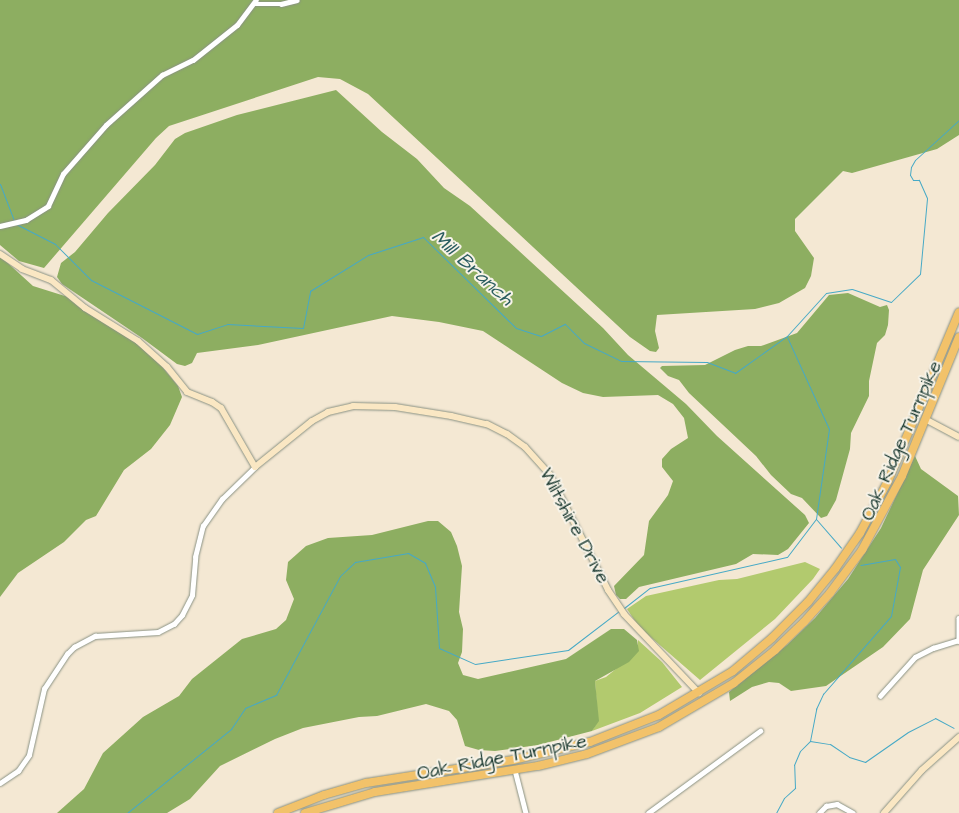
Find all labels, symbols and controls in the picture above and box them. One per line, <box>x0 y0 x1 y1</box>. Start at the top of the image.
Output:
water label: Mill Branch <box>426 225 518 311</box>
street label: Oak Ridge Turnpike <box>857 358 947 524</box>
street label: Wiltshire Drive <box>534 464 614 588</box>
street label: Oak Ridge Turnpike <box>415 730 589 786</box>

